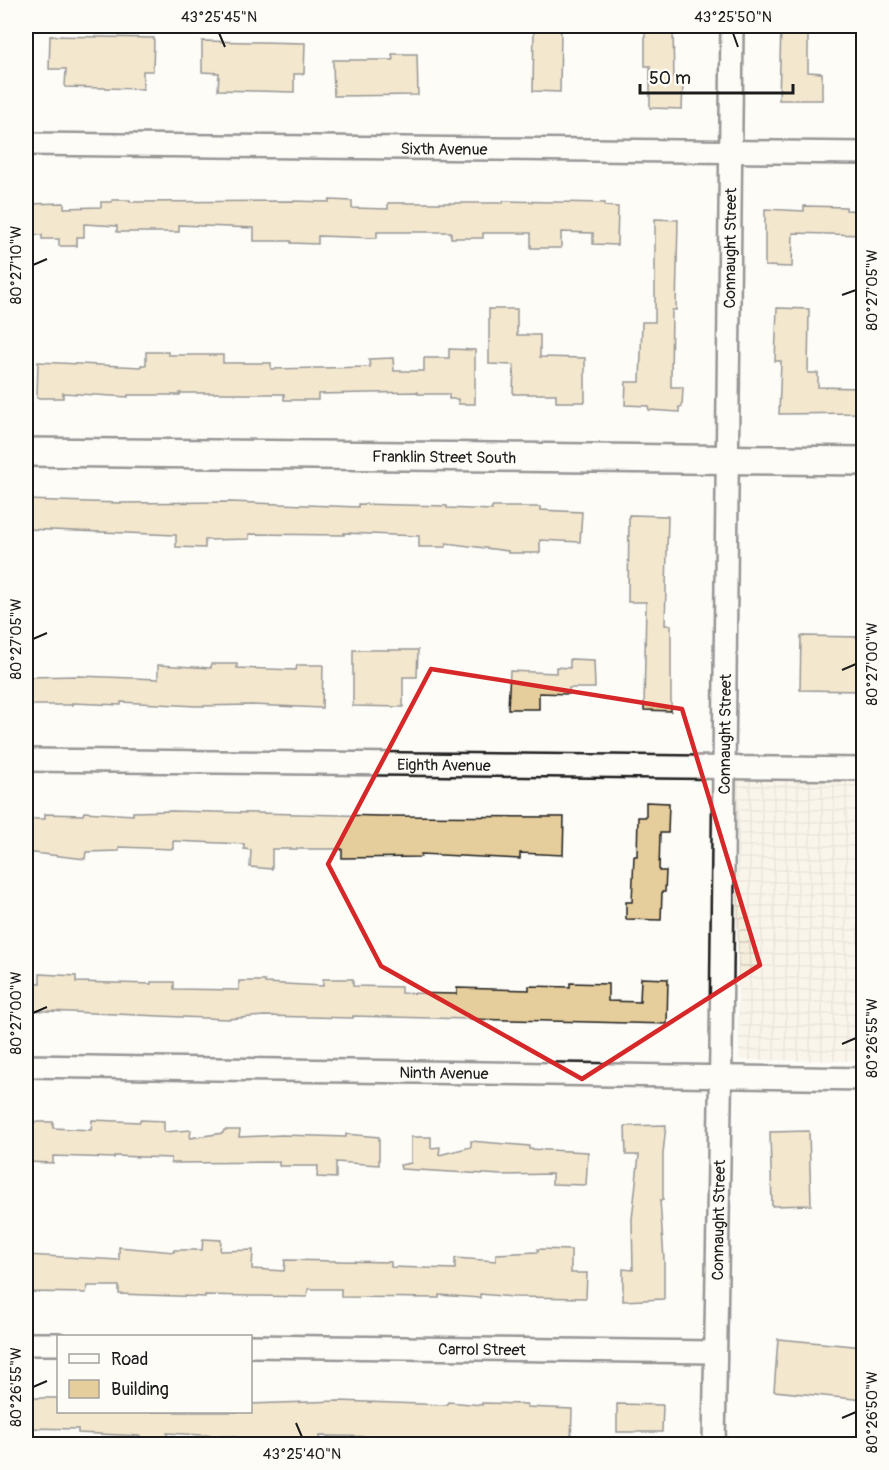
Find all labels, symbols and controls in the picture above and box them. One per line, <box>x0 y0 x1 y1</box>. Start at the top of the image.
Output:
text: 43°25'45"N <box>181 8 257 27</box>
text: 43°25'50"N <box>694 8 772 27</box>
scale bar <box>640 57 793 95</box>
text: 50 m <box>649 67 691 90</box>
street label: Sixth Avenue <box>400 139 488 160</box>
street label: Connaught Street <box>720 187 741 309</box>
text: 80°27'10"W <box>7 225 26 304</box>
text: 80°27'05"W <box>863 249 882 330</box>
street label: Franklin Street South <box>372 447 516 468</box>
text: 80°27'05"W <box>7 598 26 679</box>
text: 80°27'00"W <box>863 622 882 706</box>
street label: Connaught Street <box>715 673 736 795</box>
street label: Eighth Avenue <box>397 755 491 776</box>
text: 80°27'00"W <box>7 971 26 1055</box>
text: 80°26'55"W <box>863 998 882 1078</box>
street label: Ninth Avenue <box>399 1063 489 1084</box>
street label: Connaught Street <box>708 1159 730 1281</box>
legend <box>57 1335 252 1413</box>
street label: Carrol Street <box>438 1339 527 1361</box>
text: 80°26'55"W <box>7 1347 26 1427</box>
text: Road <box>111 1348 148 1371</box>
text: 80°26'50"W <box>863 1371 882 1453</box>
text: Building <box>111 1378 169 1401</box>
text: 43°25'40"N <box>263 1445 341 1464</box>

